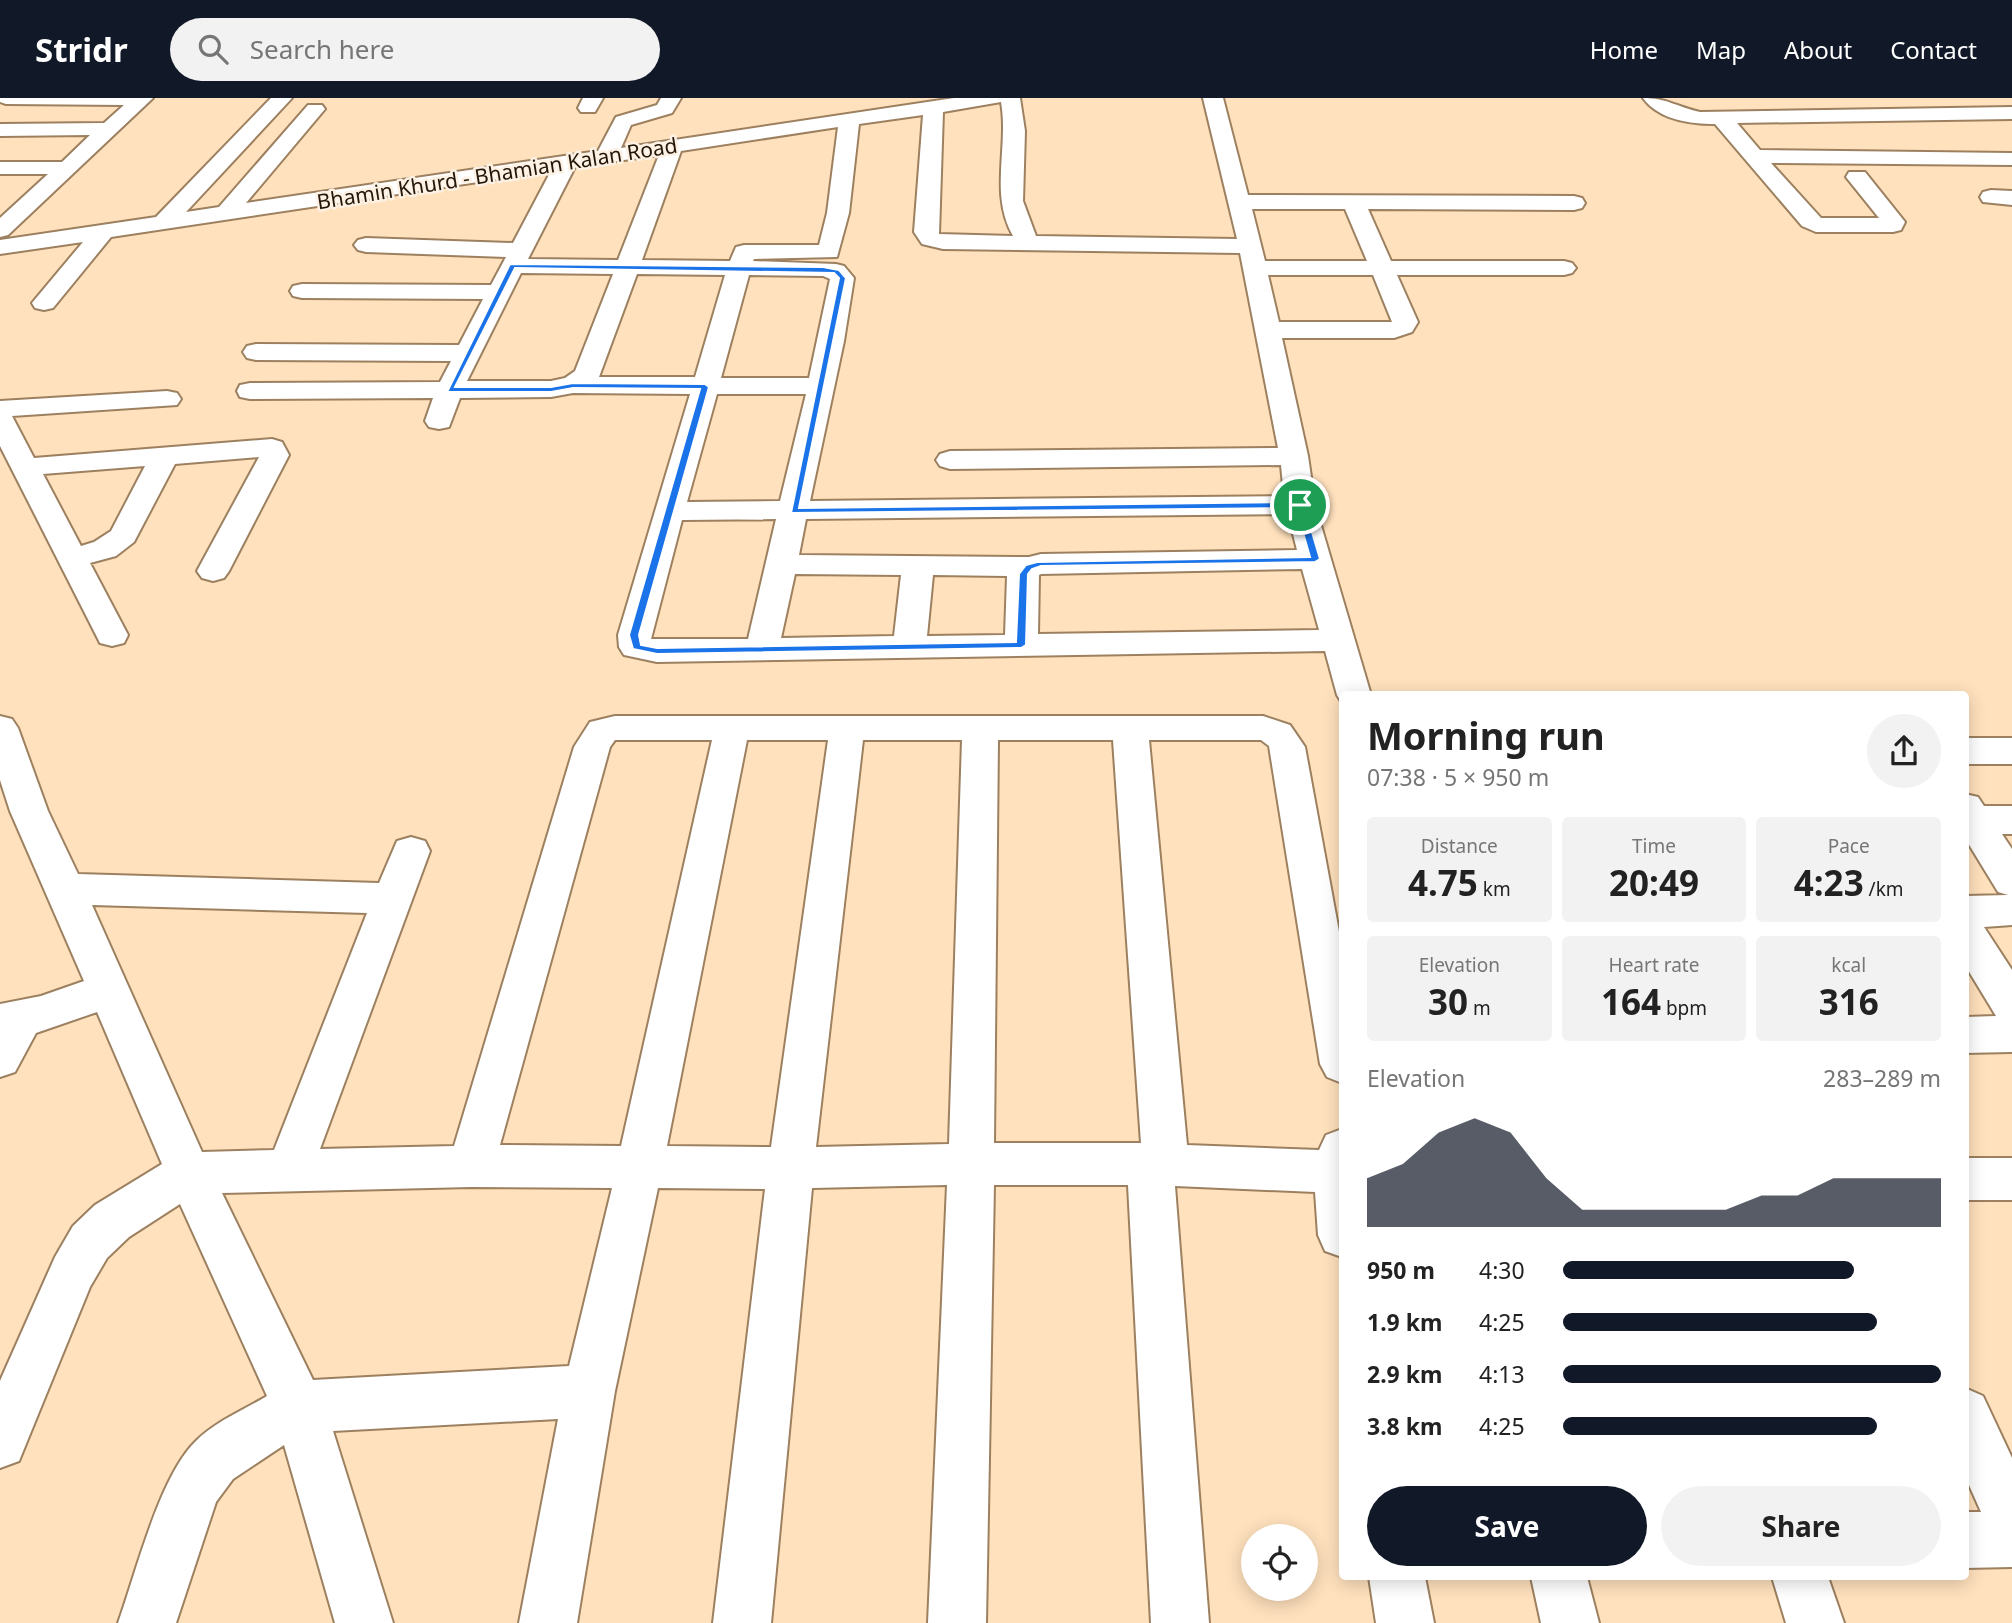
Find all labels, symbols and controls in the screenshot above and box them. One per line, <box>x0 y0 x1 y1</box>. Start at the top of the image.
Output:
search box <box>170 18 660 81</box>
text: Stridr <box>35 27 128 72</box>
icon: search <box>194 30 232 68</box>
text: Search here <box>250 31 394 67</box>
text: Home <box>1590 33 1658 66</box>
text: Map <box>1696 33 1746 66</box>
text: About <box>1784 33 1852 66</box>
text: Contact <box>1890 33 1977 66</box>
street label: Bhamin Khurd - Bhamian Kalan Road <box>315 131 679 215</box>
pin <box>1270 475 1330 535</box>
icon: arrive <box>1281 486 1319 524</box>
text: Morning run <box>1367 709 1605 761</box>
button: share <box>1867 714 1941 788</box>
text: 07:38 · 5 × 950 m <box>1367 761 1549 793</box>
text: Distance <box>1421 833 1498 859</box>
text: Time <box>1632 833 1676 859</box>
text: Pace <box>1828 833 1870 859</box>
text: 4.75 <box>1408 859 1478 906</box>
text: 20:49 <box>1609 859 1699 906</box>
text: 4:23 <box>1794 859 1864 906</box>
text: km <box>1478 876 1511 902</box>
text: /km <box>1864 876 1904 902</box>
text: Elevation <box>1419 952 1500 978</box>
text: Heart rate <box>1609 952 1699 978</box>
text: kcal <box>1831 952 1866 978</box>
text: 30 <box>1428 978 1468 1025</box>
text: 164 <box>1601 978 1661 1025</box>
text: 316 <box>1819 978 1879 1025</box>
text: m <box>1468 995 1491 1021</box>
text: bpm <box>1661 995 1707 1021</box>
text: Elevation <box>1367 1062 1465 1094</box>
text: 283–289 m <box>1823 1062 1941 1094</box>
text: 950 m <box>1367 1254 1435 1286</box>
text: 4:30 <box>1479 1254 1525 1286</box>
text: 1.9 km <box>1367 1306 1442 1338</box>
text: 4:25 <box>1479 1306 1525 1338</box>
text: 2.9 km <box>1367 1358 1442 1390</box>
text: 4:13 <box>1479 1358 1525 1390</box>
text: 3.8 km <box>1367 1410 1442 1442</box>
text: 4:25 <box>1479 1410 1525 1442</box>
button: Save <box>1367 1486 1647 1566</box>
button: Share <box>1661 1486 1941 1566</box>
map controls <box>1241 1524 1318 1601</box>
button: locate <box>1241 1524 1318 1601</box>

